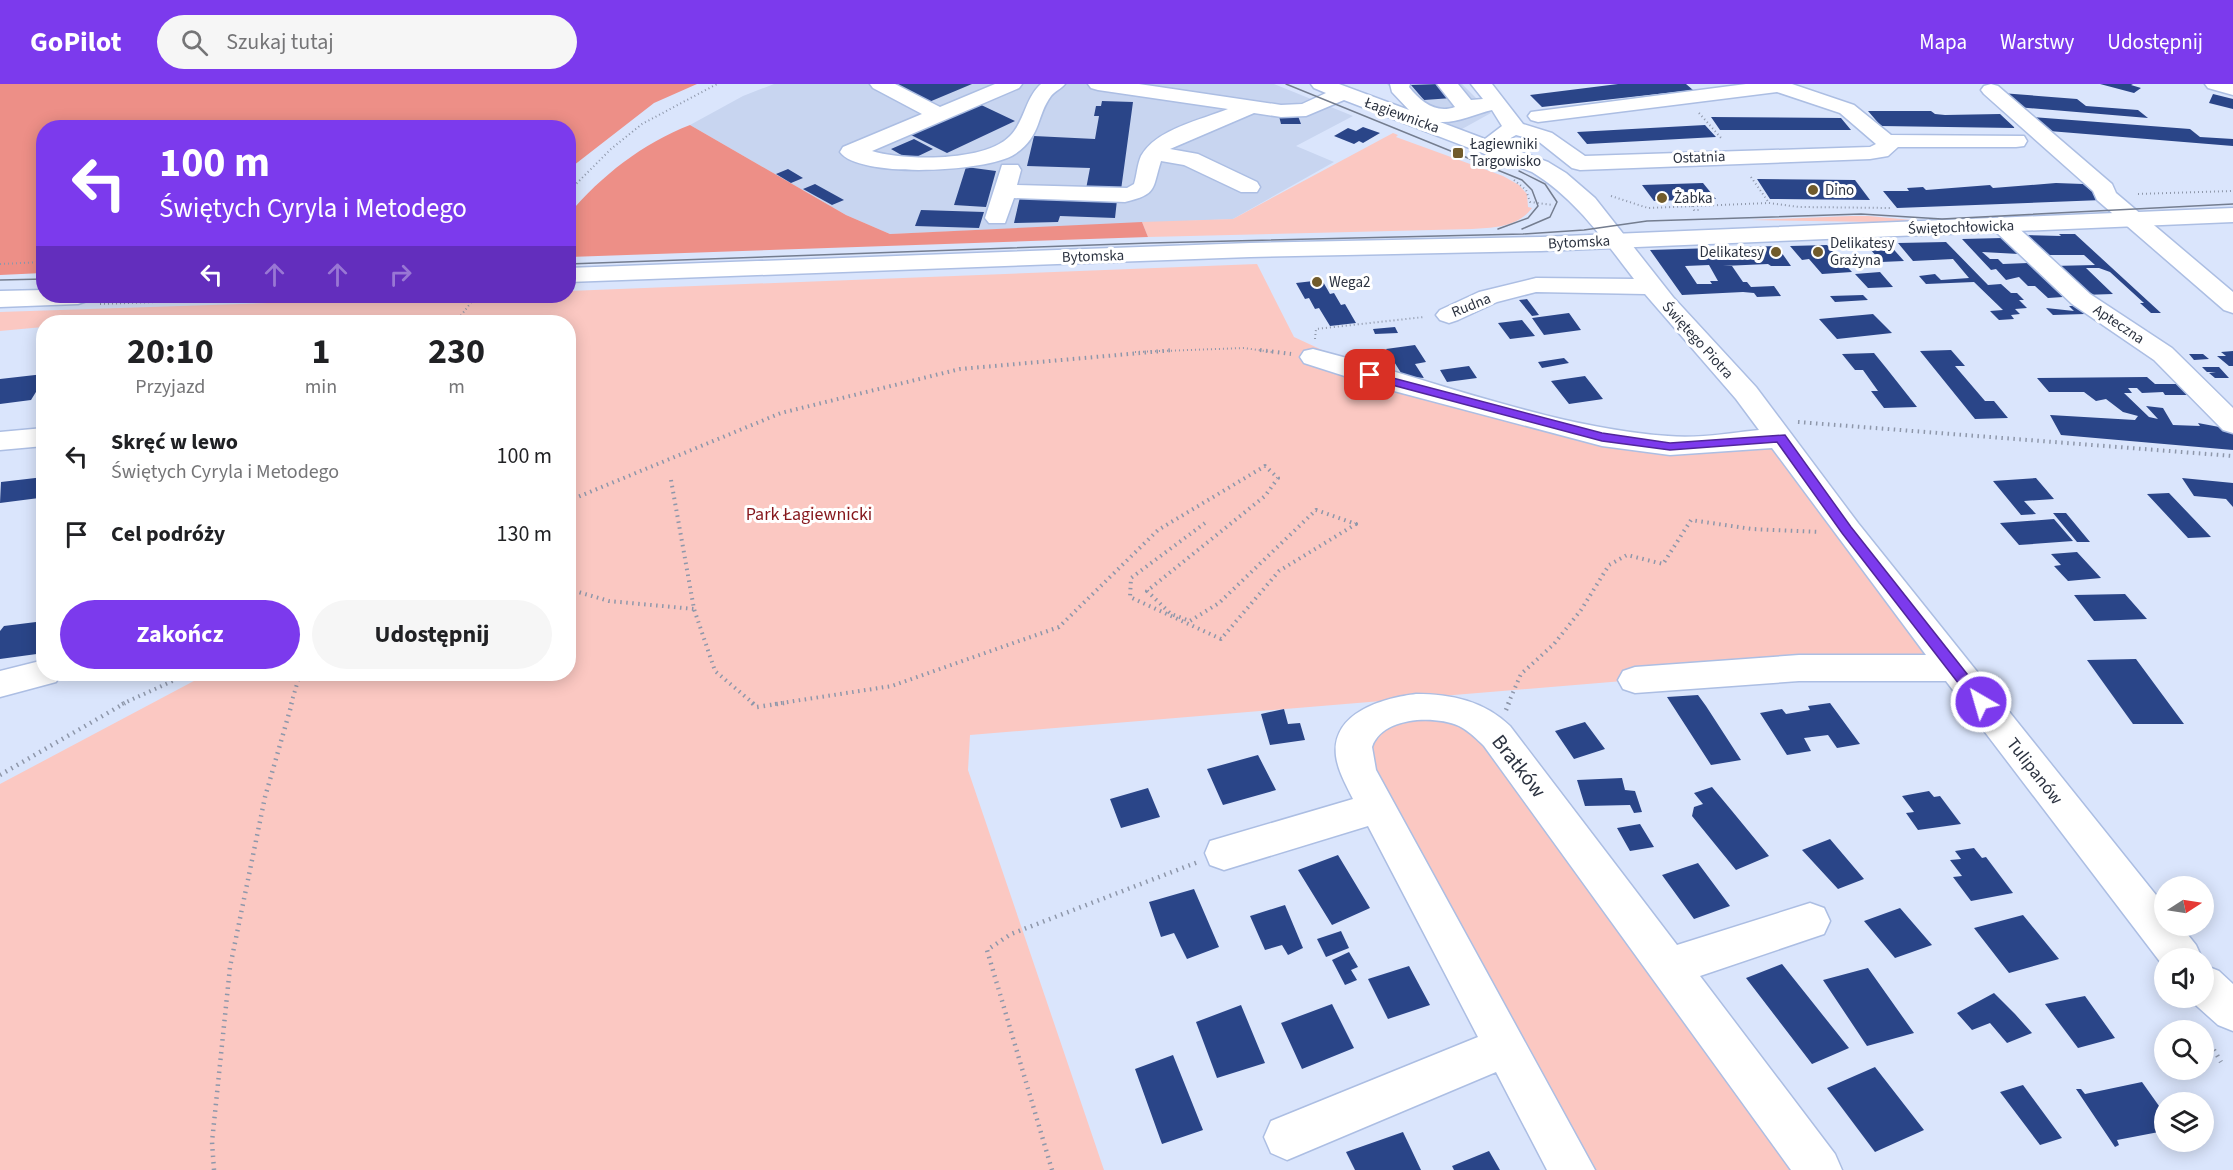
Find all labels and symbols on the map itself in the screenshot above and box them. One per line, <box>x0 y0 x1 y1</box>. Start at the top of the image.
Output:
street label: Łagiewnicka <box>1361 92 1442 139</box>
place label: Łagiewniki Targowisko <box>1469 134 1541 172</box>
marker: Łagiewniki Targowisko <box>1451 146 1465 160</box>
street label: Ostatnia <box>1672 146 1726 169</box>
place label: Dino <box>1825 180 1854 201</box>
marker: Dino <box>1806 183 1820 197</box>
place label: Żabka <box>1674 188 1713 209</box>
marker: Żabka <box>1655 191 1669 205</box>
street label: Świętochłowicka <box>1907 215 2015 240</box>
street label: Bytomska <box>1547 230 1611 255</box>
place label: Delikatesy Grażyna <box>1830 233 1894 271</box>
place label: Delikatesy <box>1700 242 1764 263</box>
street label: Bytomska <box>1062 245 1124 268</box>
marker: Delikatesy <box>1769 245 1783 259</box>
marker: Delikatesy Grażyna <box>1811 245 1825 259</box>
place label: Wega2 <box>1329 272 1370 293</box>
marker: Wega2 <box>1310 275 1324 289</box>
street label: Rudna <box>1448 288 1494 323</box>
street label: Świętego Piotra <box>1657 297 1738 384</box>
street label: Apteczna <box>2089 300 2148 349</box>
pin <box>1344 349 1395 400</box>
park label: Park Łagiewnicki <box>746 502 872 527</box>
position arrow <box>1949 670 2013 734</box>
street label: Bratków <box>1485 728 1553 804</box>
street label: Tulipanów <box>2000 733 2069 810</box>
north arrow <box>2154 876 2214 936</box>

